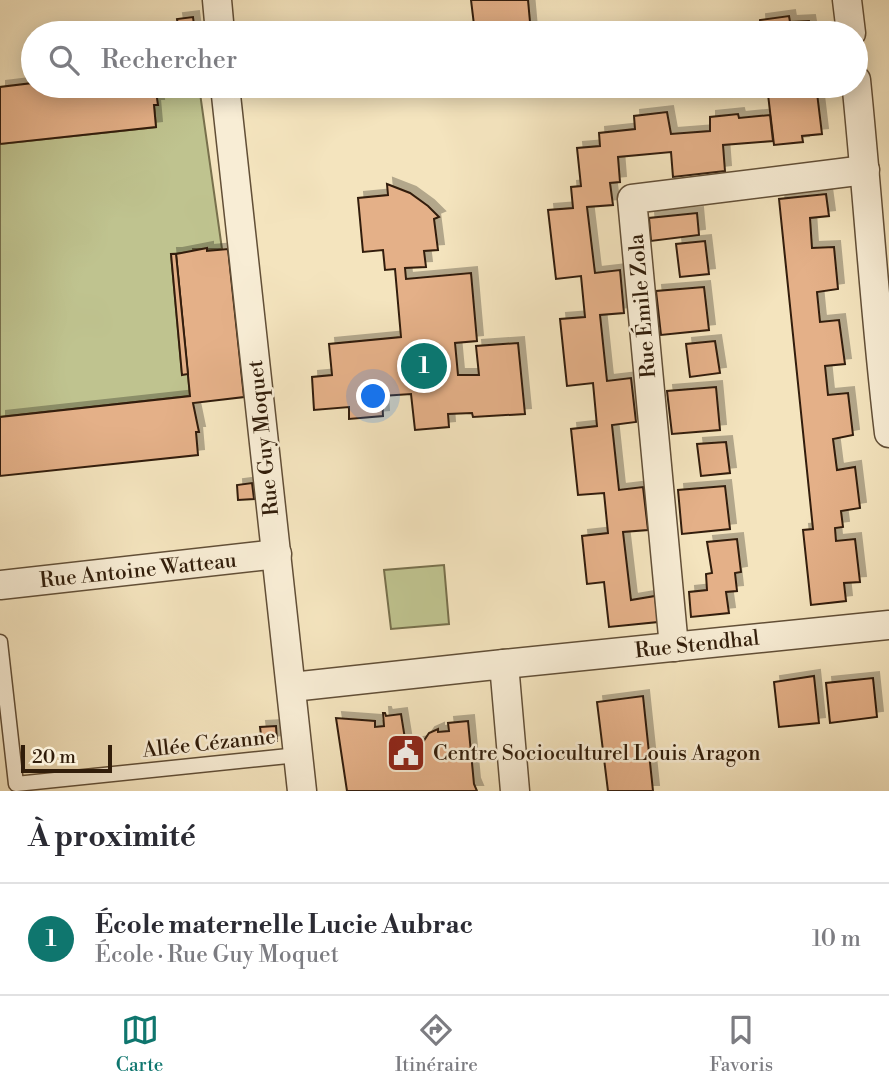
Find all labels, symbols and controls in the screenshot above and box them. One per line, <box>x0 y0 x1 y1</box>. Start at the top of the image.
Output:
search box <box>21 21 868 98</box>
icon: search <box>45 41 83 79</box>
text: Rechercher <box>101 44 237 76</box>
street label: Rue Émile Zola <box>622 232 662 379</box>
pin: 1 <box>401 340 447 392</box>
street label: Rue Guy Moquet <box>243 358 285 517</box>
your location <box>356 379 390 413</box>
street label: Rue Antoine Watteau <box>38 548 238 594</box>
street label: Rue Stendhal <box>634 626 761 664</box>
street label: Allée Cézanne <box>140 724 277 764</box>
public building icon: Centre Socioculturel Louis Aragon <box>385 732 427 774</box>
place label: Centre Socioculturel Louis Aragon <box>433 741 761 767</box>
scale bar <box>21 742 112 774</box>
text: 20 m <box>32 745 76 769</box>
text: À proximité <box>28 818 196 856</box>
text: École maternelle Lucie Aubrac <box>95 909 473 941</box>
text: 1 <box>45 925 57 953</box>
text: 10 m <box>812 925 861 953</box>
text: École · Rue Guy Moquet <box>95 941 339 969</box>
tab: Carte <box>116 1011 163 1077</box>
tab: Itinéraire <box>395 1011 478 1077</box>
tab: Favoris <box>710 1011 773 1077</box>

